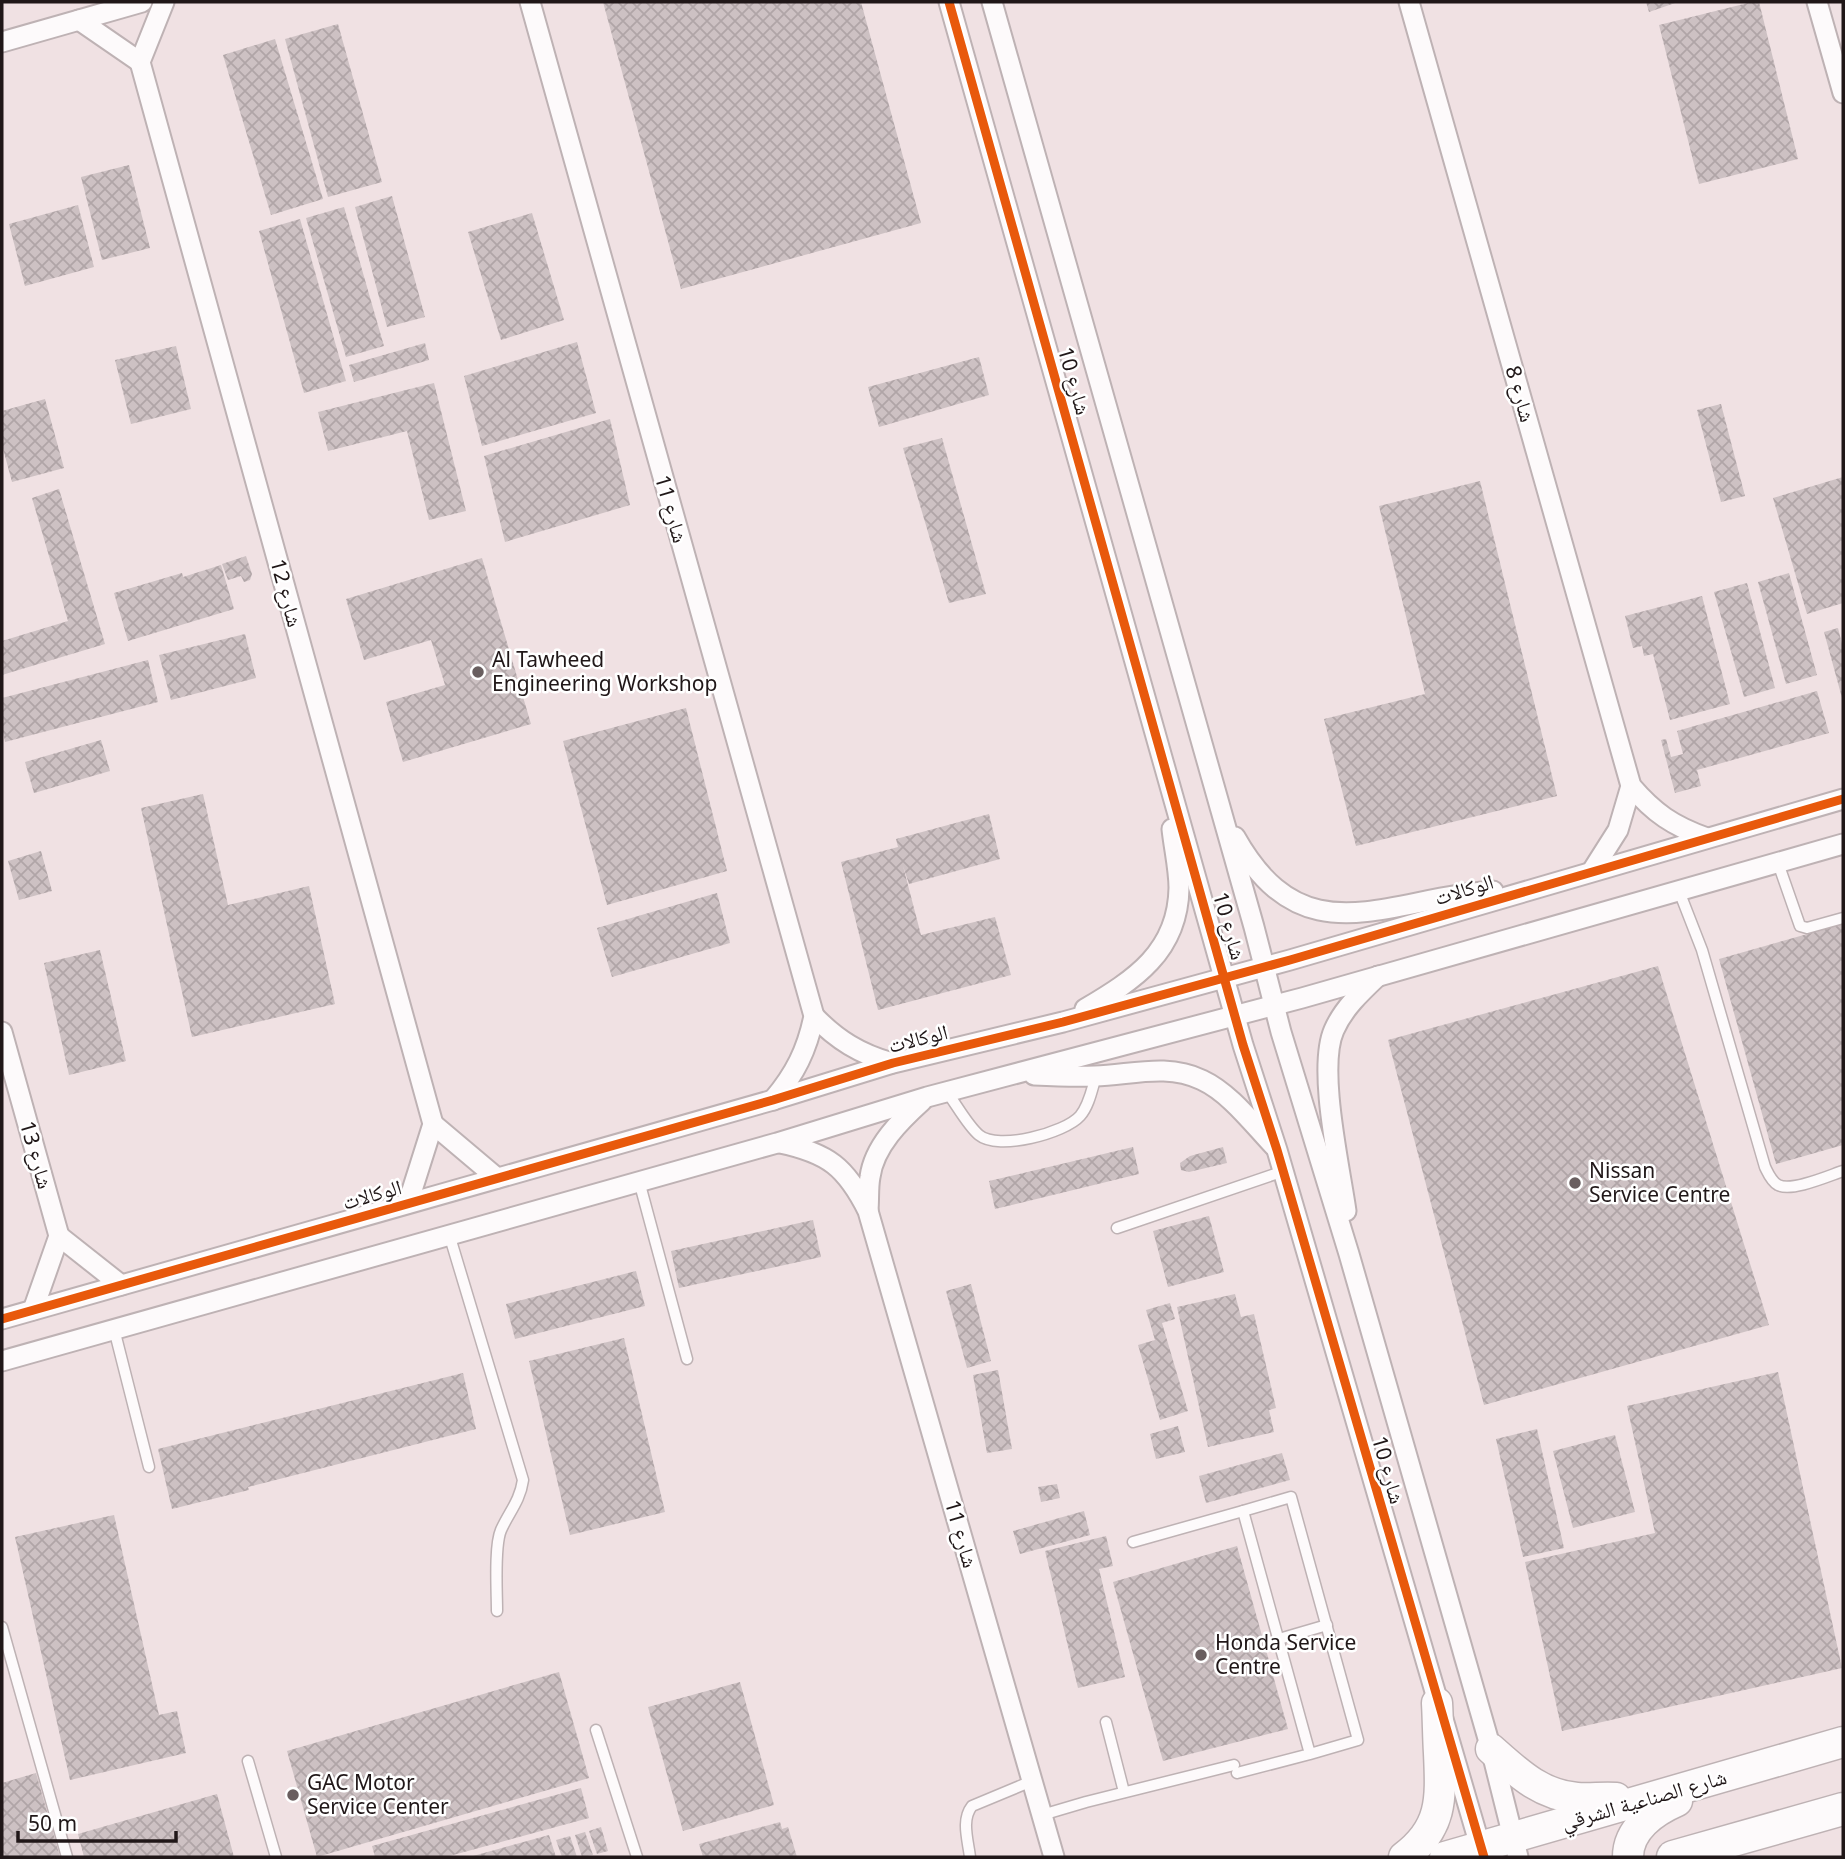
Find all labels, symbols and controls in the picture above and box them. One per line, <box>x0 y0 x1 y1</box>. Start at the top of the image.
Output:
street label: شارع 10 <box>1052 343 1098 418</box>
street label: شارع 8 <box>1500 362 1542 425</box>
street label: شارع 11 <box>649 471 695 546</box>
street label: شارع 12 <box>264 556 309 630</box>
place label: Al Tawheed Engineering Workshop <box>492 645 717 697</box>
marker: Al Tawheed Engineering Workshop <box>470 664 486 680</box>
street label: الوكالات <box>1431 867 1497 911</box>
street label: شارع 10 <box>1207 888 1253 963</box>
street label: الوكالات <box>885 1017 950 1059</box>
street label: شارع 13 <box>14 1117 60 1192</box>
place label: Nissan Service Centre <box>1589 1156 1730 1208</box>
street label: الوكالات <box>339 1172 405 1216</box>
marker: Nissan Service Centre <box>1567 1175 1583 1191</box>
street label: شارع 10 <box>1366 1432 1412 1507</box>
street label: شارع 11 <box>939 1496 985 1571</box>
place label: Honda Service Centre <box>1215 1628 1356 1680</box>
marker: Honda Service Centre <box>1193 1647 1209 1663</box>
street label: شارع الصناعية الشرقي <box>1558 1762 1731 1839</box>
place label: GAC Motor Service Center <box>307 1768 449 1820</box>
marker: GAC Motor Service Center <box>285 1787 301 1803</box>
scale bar <box>18 1800 175 1844</box>
text: 50 m <box>28 1809 77 1837</box>

